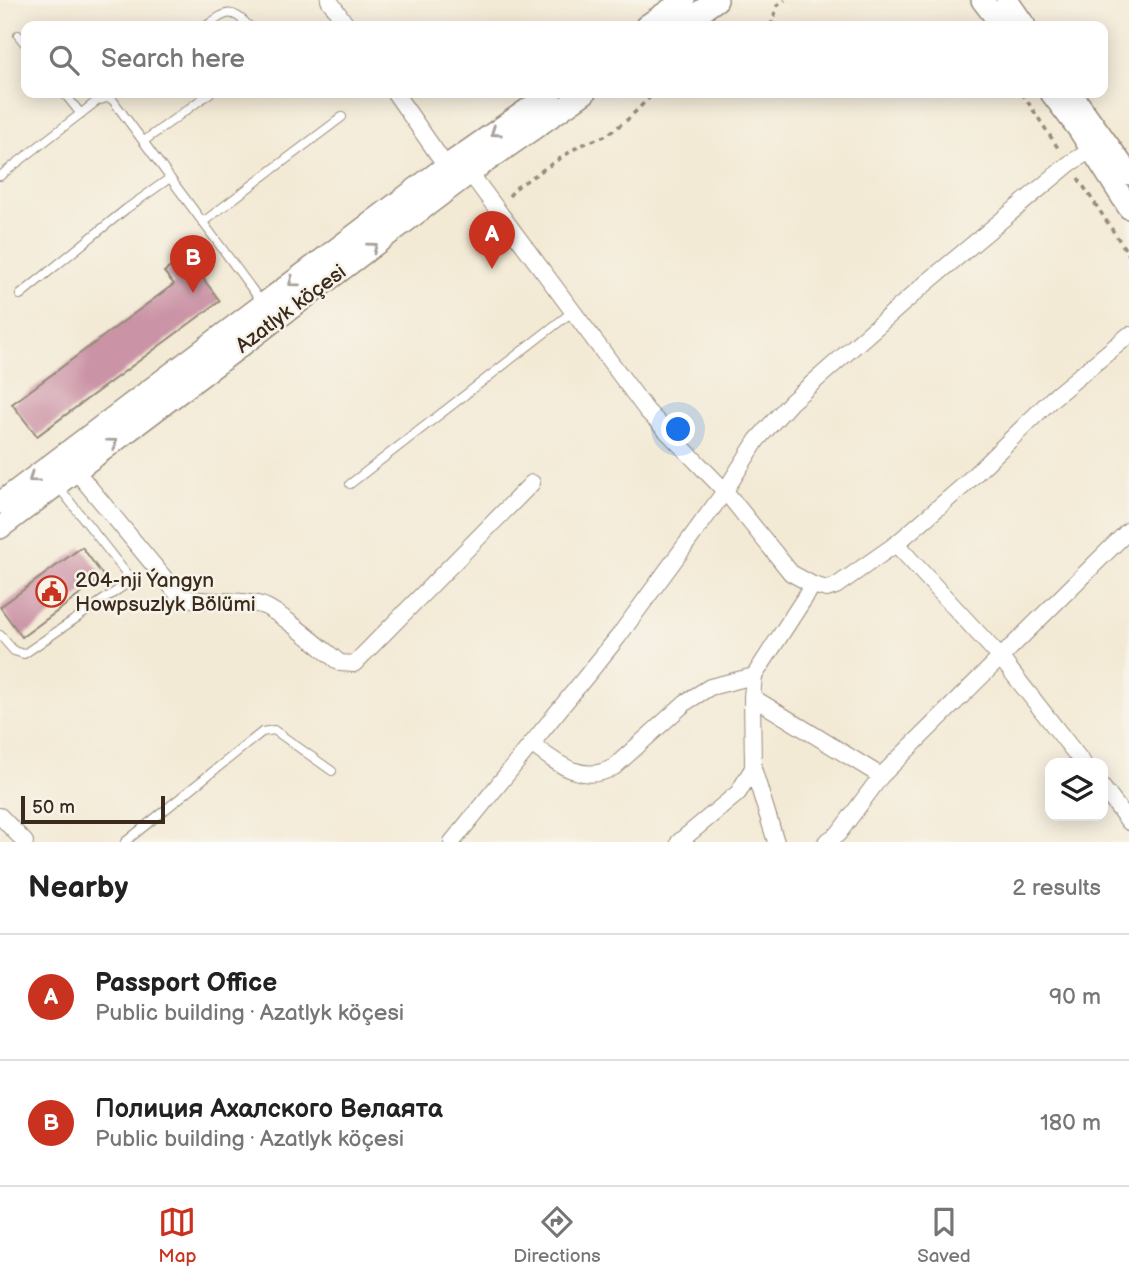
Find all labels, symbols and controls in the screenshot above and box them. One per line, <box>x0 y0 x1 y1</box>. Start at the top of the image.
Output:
search box <box>21 21 1108 98</box>
icon: search <box>45 41 83 79</box>
text: Search here <box>101 44 245 75</box>
one-way arrow <box>490 124 503 136</box>
pin: A <box>469 211 515 269</box>
pin: B <box>170 235 216 293</box>
one-way arrow <box>365 242 378 255</box>
street label: Azatlyk köçesi <box>231 259 351 359</box>
one-way arrow <box>288 273 300 286</box>
your location <box>661 412 695 446</box>
one-way arrow <box>105 438 118 451</box>
one-way arrow <box>28 469 41 482</box>
place label: 204-nji Ýangyn Howpsuzlyk Bölümi <box>75 568 256 617</box>
public building icon: 204-nji Ýangyn Howpsuzlyk Bölümi <box>35 575 69 609</box>
map controls <box>1045 758 1108 821</box>
button: layers <box>1045 758 1108 821</box>
scale bar <box>21 793 164 825</box>
text: 50 m <box>32 796 75 819</box>
text: Nearby <box>28 870 128 906</box>
text: 2 results <box>1012 874 1101 902</box>
text: Passport Office <box>95 968 277 999</box>
text: A <box>44 983 58 1011</box>
text: 90 m <box>1049 983 1101 1011</box>
text: Public building · Azatlyk köçesi <box>95 999 404 1027</box>
text: Полиция Ахалского Велаята <box>95 1094 443 1125</box>
text: B <box>43 1109 59 1137</box>
text: 180 m <box>1040 1109 1101 1137</box>
text: Public building · Azatlyk köçesi <box>95 1125 404 1153</box>
tab: Map <box>158 1203 197 1268</box>
tab: Directions <box>513 1203 601 1268</box>
tab: Saved <box>917 1203 971 1268</box>

